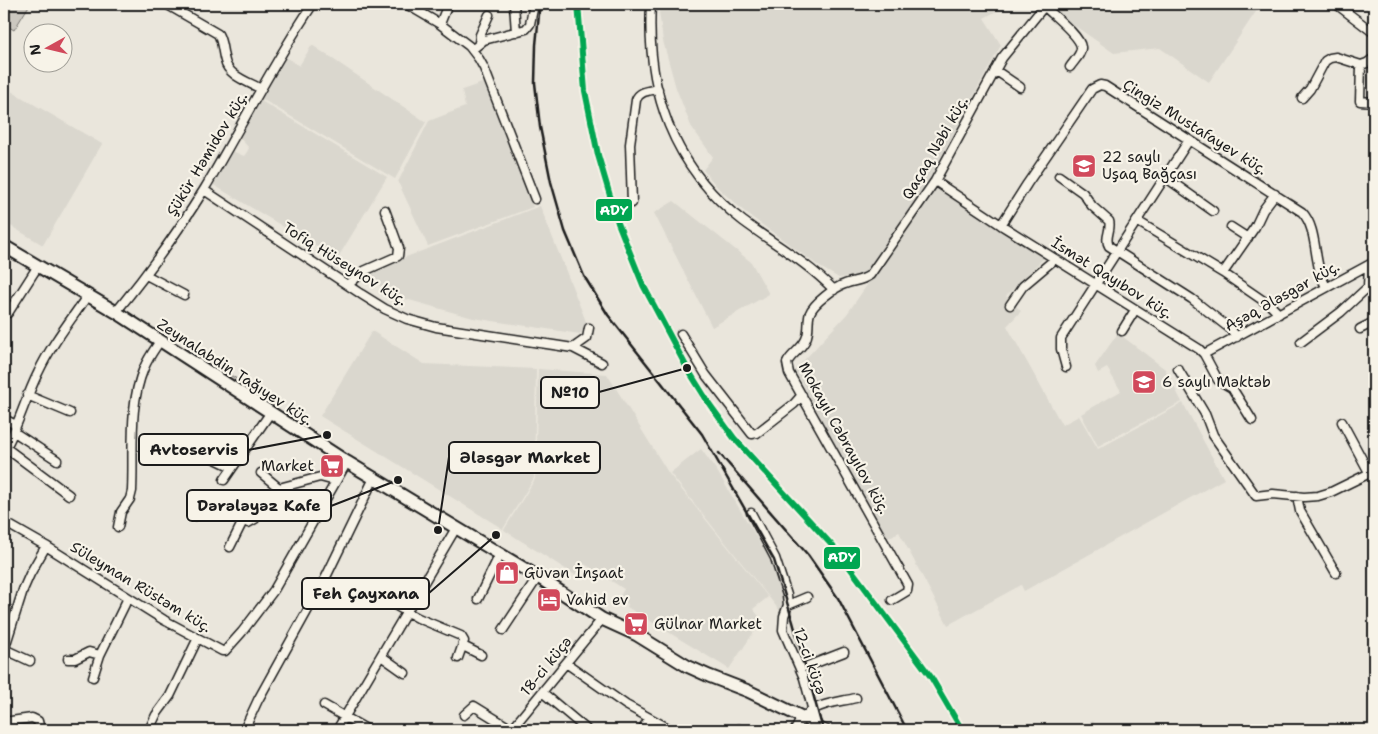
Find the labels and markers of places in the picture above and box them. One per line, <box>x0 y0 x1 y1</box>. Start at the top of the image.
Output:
place label: 22 saylı Uşaq Bağçası <box>1102 147 1197 184</box>
school or university icon: 22 saylı Uşaq Bağçası <box>1071 153 1097 179</box>
school or university icon: 6 saylı Məktəb <box>1131 369 1157 395</box>
place label: 6 saylı Məktəb <box>1162 372 1271 392</box>
callout: №10 <box>541 377 599 408</box>
callout: Avtoservis <box>139 434 248 465</box>
callout: Ələsgər Market <box>449 442 600 473</box>
supermarket icon: Market <box>319 453 345 479</box>
place label: Market <box>261 456 314 476</box>
callout: Dərələyəz Kafe <box>187 490 331 521</box>
shop icon: Güvən İnşaat <box>494 560 520 586</box>
place label: Güvən İnşaat <box>524 563 624 583</box>
callout: Feh Çayxana <box>302 578 429 609</box>
hotel icon: Vahid ev <box>536 587 562 613</box>
place label: Vahid ev <box>566 590 628 610</box>
supermarket icon: Gülnar Market <box>623 611 649 637</box>
place label: Gülnar Market <box>654 614 762 634</box>

